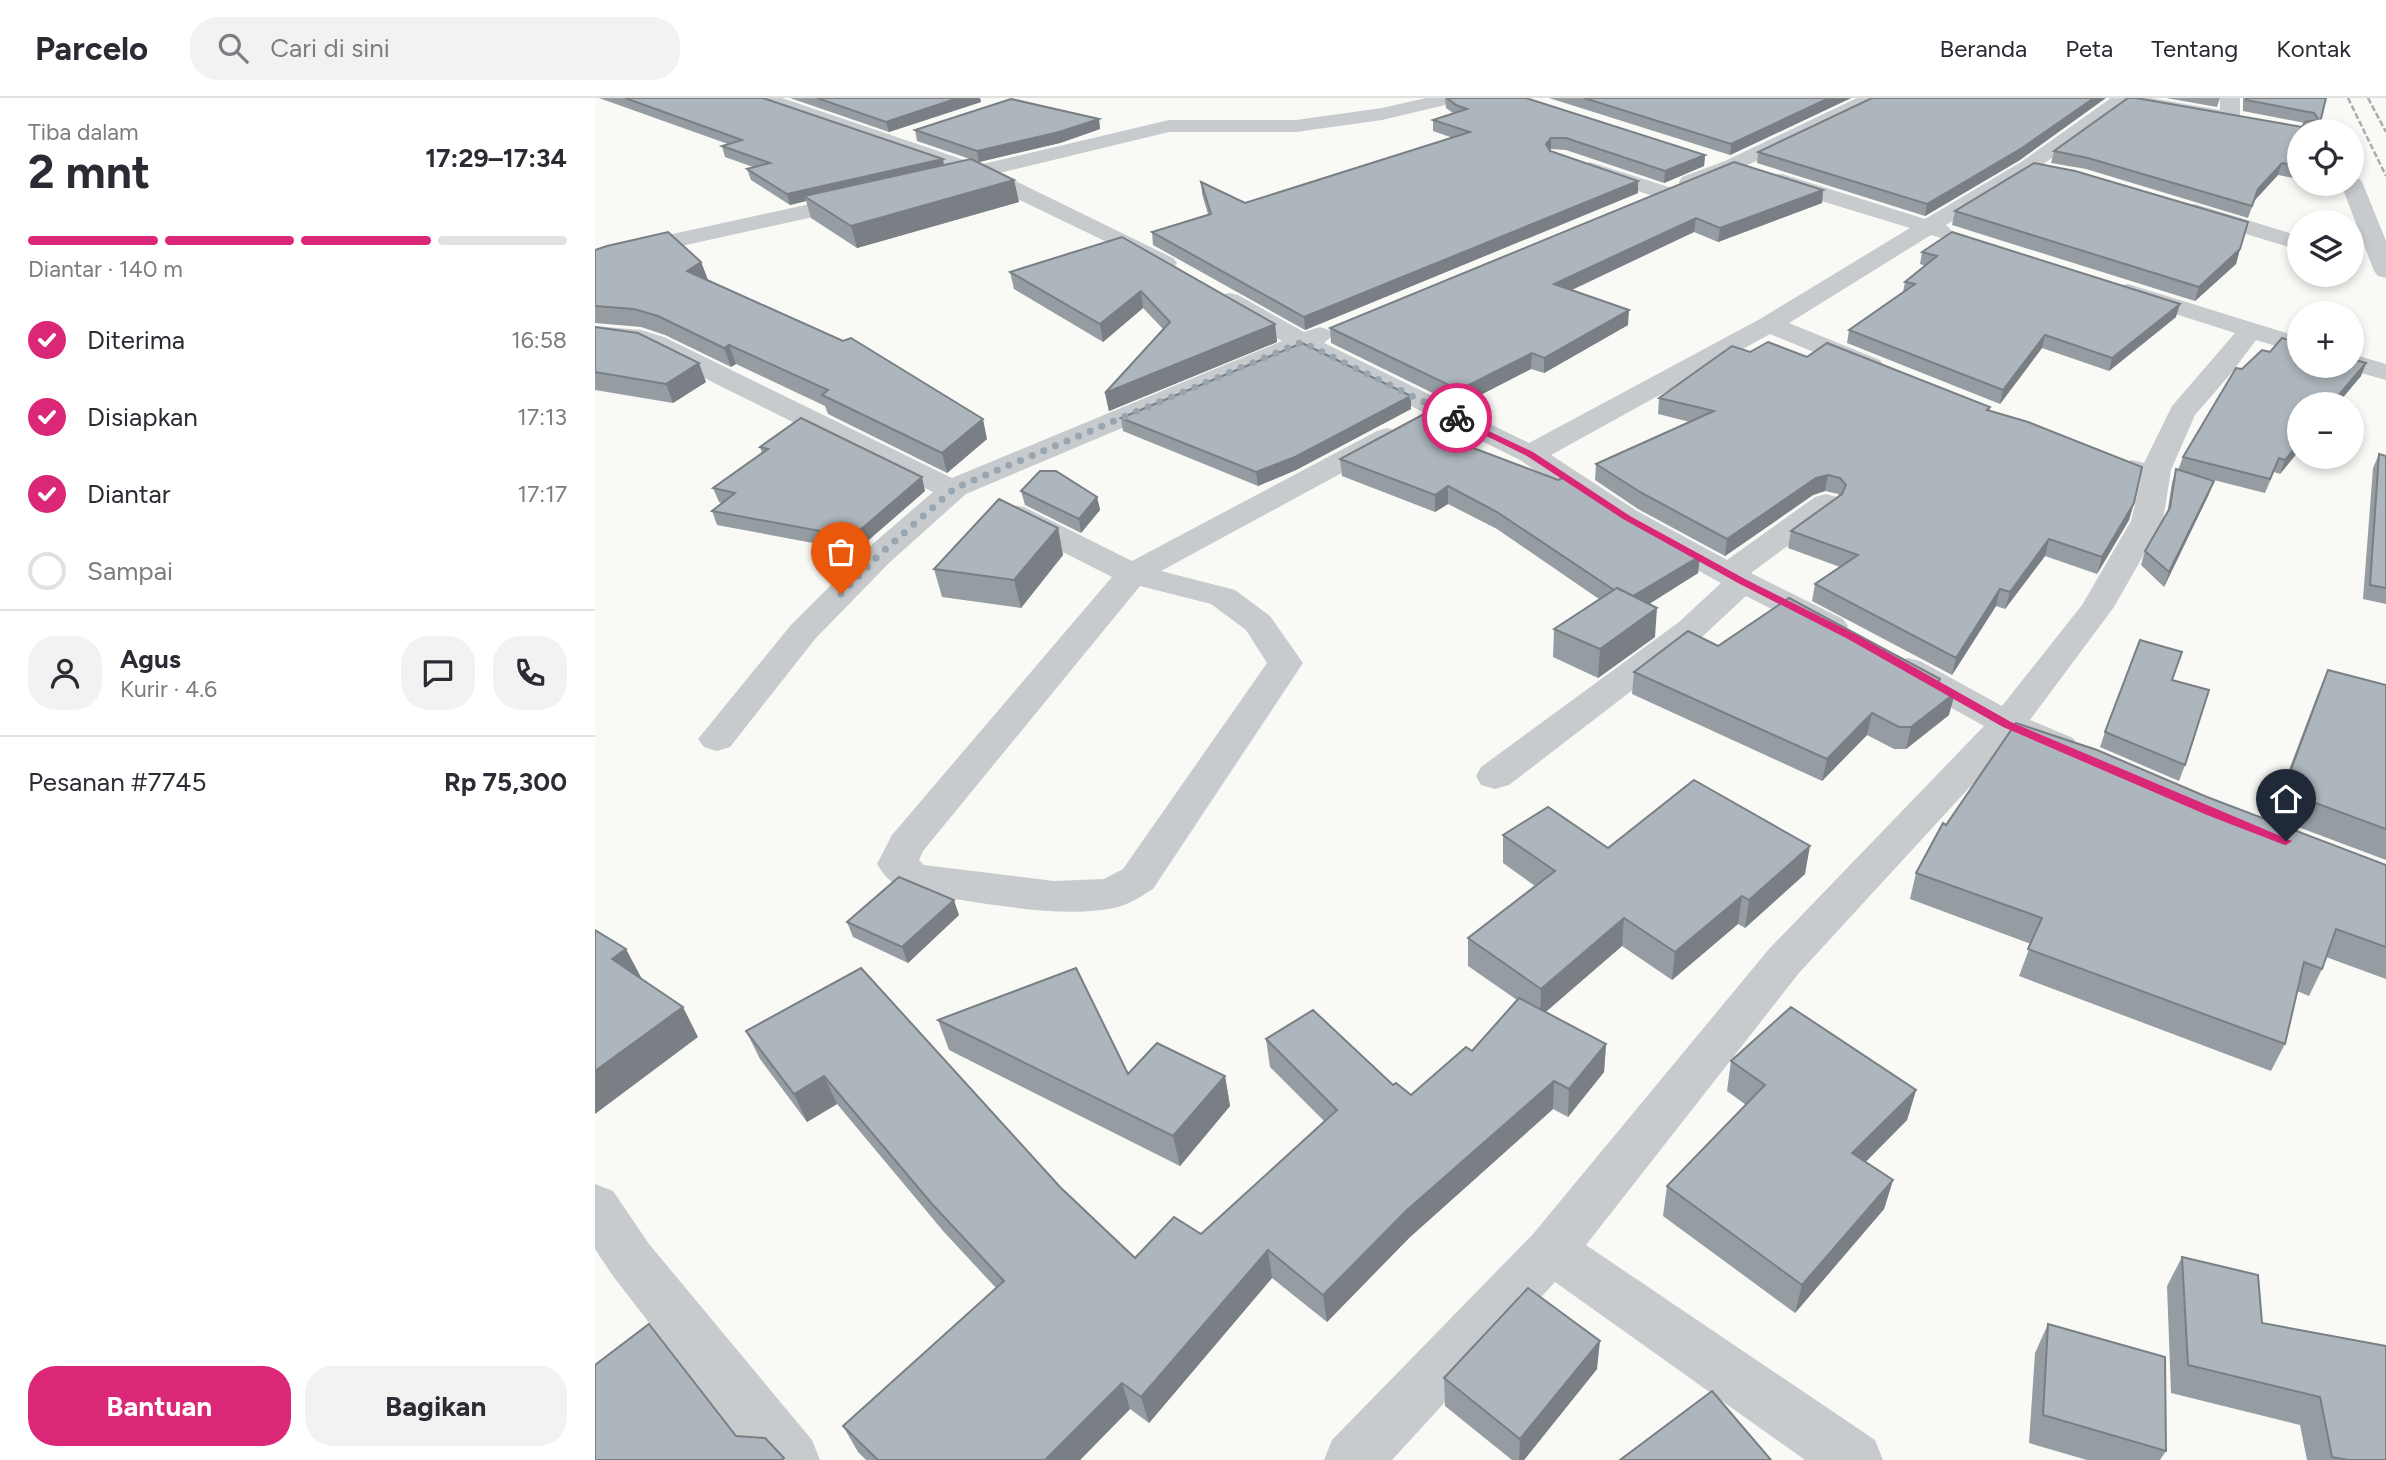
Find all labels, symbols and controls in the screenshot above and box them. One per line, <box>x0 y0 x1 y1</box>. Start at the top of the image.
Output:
search box <box>190 17 680 80</box>
text: Parcelo <box>35 29 148 68</box>
icon: search <box>214 29 252 67</box>
text: Cari di sini <box>270 32 390 64</box>
text: Beranda <box>1940 34 2027 63</box>
text: Peta <box>2065 34 2113 63</box>
text: Tentang <box>2151 34 2238 63</box>
text: Kontak <box>2276 34 2351 63</box>
text: Tiba dalam <box>28 118 139 146</box>
map controls <box>2287 119 2364 469</box>
button: locate <box>2287 119 2364 196</box>
text: 17:29–17:34 <box>425 142 567 174</box>
text: 2 mnt <box>28 144 150 200</box>
button: layers <box>2287 210 2364 287</box>
text: Diantar · 140 m <box>28 255 183 283</box>
button: + <box>2287 301 2364 378</box>
icon: check <box>28 321 66 359</box>
text: Diterima <box>87 324 185 356</box>
text: 16:58 <box>511 326 567 354</box>
courier <box>1422 383 1492 453</box>
button: − <box>2287 392 2364 469</box>
icon: check <box>28 398 66 436</box>
icon: bike <box>1438 399 1476 437</box>
text: Disiapkan <box>87 401 198 433</box>
text: 17:13 <box>517 403 567 431</box>
icon: check <box>28 475 66 513</box>
text: Diantar <box>87 478 171 510</box>
text: 17:17 <box>517 480 567 508</box>
pin <box>811 522 871 594</box>
icon: bag <box>822 533 860 571</box>
text: Sampai <box>87 555 173 587</box>
button: person <box>28 636 102 710</box>
button: chat <box>401 636 475 710</box>
button: phone <box>493 636 567 710</box>
text: Agus <box>120 643 181 675</box>
text: Kurir · 4.6 <box>120 675 217 703</box>
text: Pesanan #7745 <box>28 766 206 798</box>
text: Rp 75,300 <box>444 766 567 798</box>
pin <box>2256 769 2316 841</box>
icon: home <box>2267 780 2305 818</box>
button: Bantuan <box>28 1366 291 1446</box>
button: Bagikan <box>305 1366 567 1446</box>

